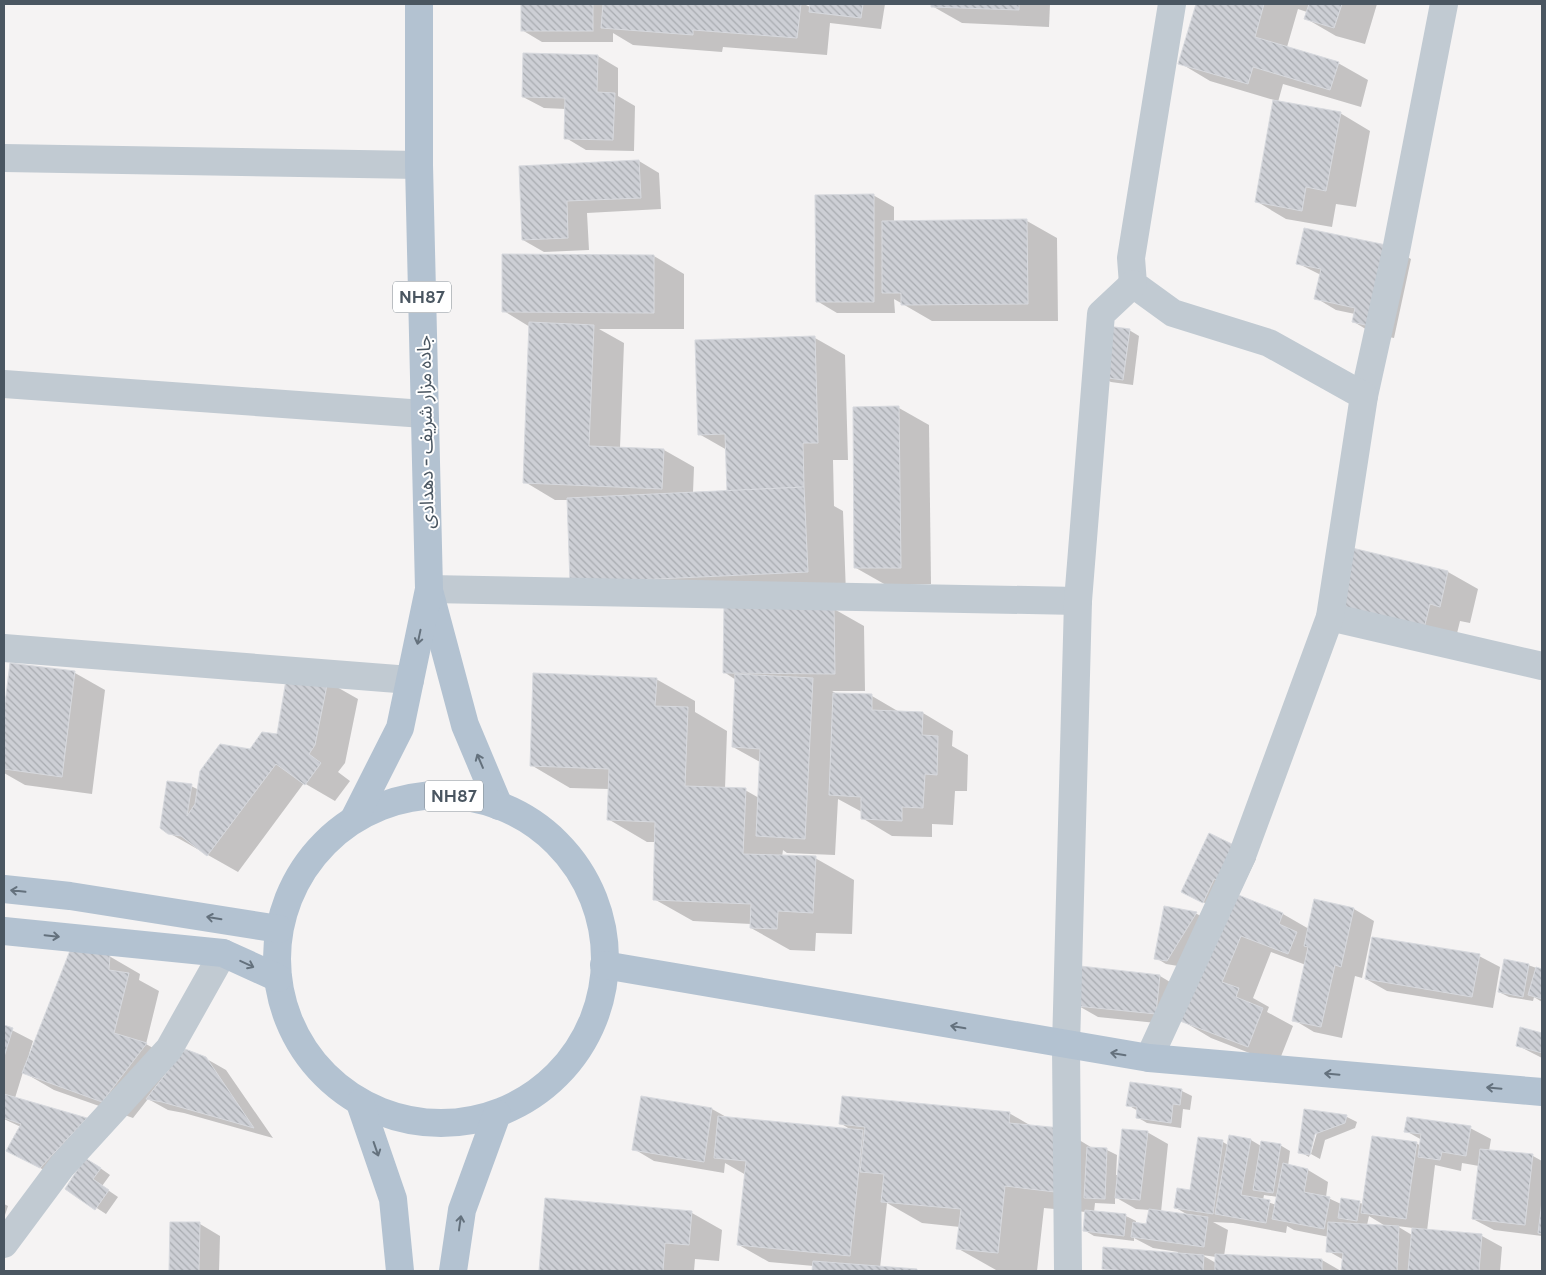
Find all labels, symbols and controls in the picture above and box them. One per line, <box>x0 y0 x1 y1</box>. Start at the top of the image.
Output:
road number: NH87 <box>393 282 451 312</box>
street label: جاده مزار شریف - دهدادی <box>412 335 439 529</box>
one-way arrow <box>414 629 423 645</box>
one-way arrow <box>475 754 485 769</box>
road number: NH87 <box>425 780 483 811</box>
one-way arrow <box>11 886 27 895</box>
one-way arrow <box>206 913 222 923</box>
one-way arrow <box>44 931 60 941</box>
one-way arrow <box>239 959 254 969</box>
one-way arrow <box>950 1021 966 1031</box>
one-way arrow <box>1110 1048 1126 1058</box>
one-way arrow <box>1324 1069 1340 1079</box>
one-way arrow <box>1486 1083 1502 1093</box>
one-way arrow <box>372 1141 381 1156</box>
one-way arrow <box>455 1215 465 1231</box>

